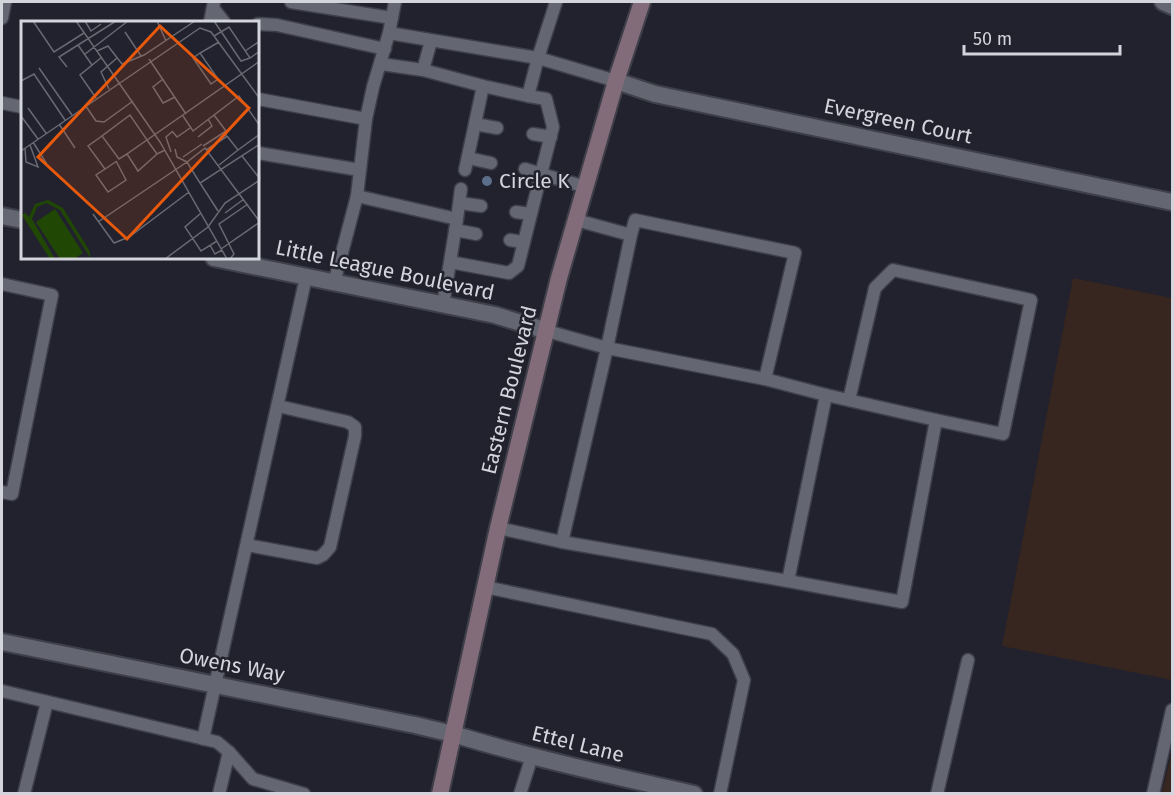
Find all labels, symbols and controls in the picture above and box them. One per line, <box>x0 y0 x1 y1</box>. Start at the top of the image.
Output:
scale bar <box>964 18 1120 56</box>
inset map <box>21 21 260 260</box>
text: 50 m <box>973 28 1012 50</box>
street label: Evergreen Court <box>821 93 975 149</box>
place label: Circle K <box>499 168 570 194</box>
marker: Circle K <box>480 174 494 188</box>
street label: Little League Boulevard <box>273 234 497 306</box>
street label: Eastern Boulevard <box>475 303 543 477</box>
street label: Owens Way <box>177 642 288 688</box>
street label: Ettel Lane <box>529 720 627 768</box>

